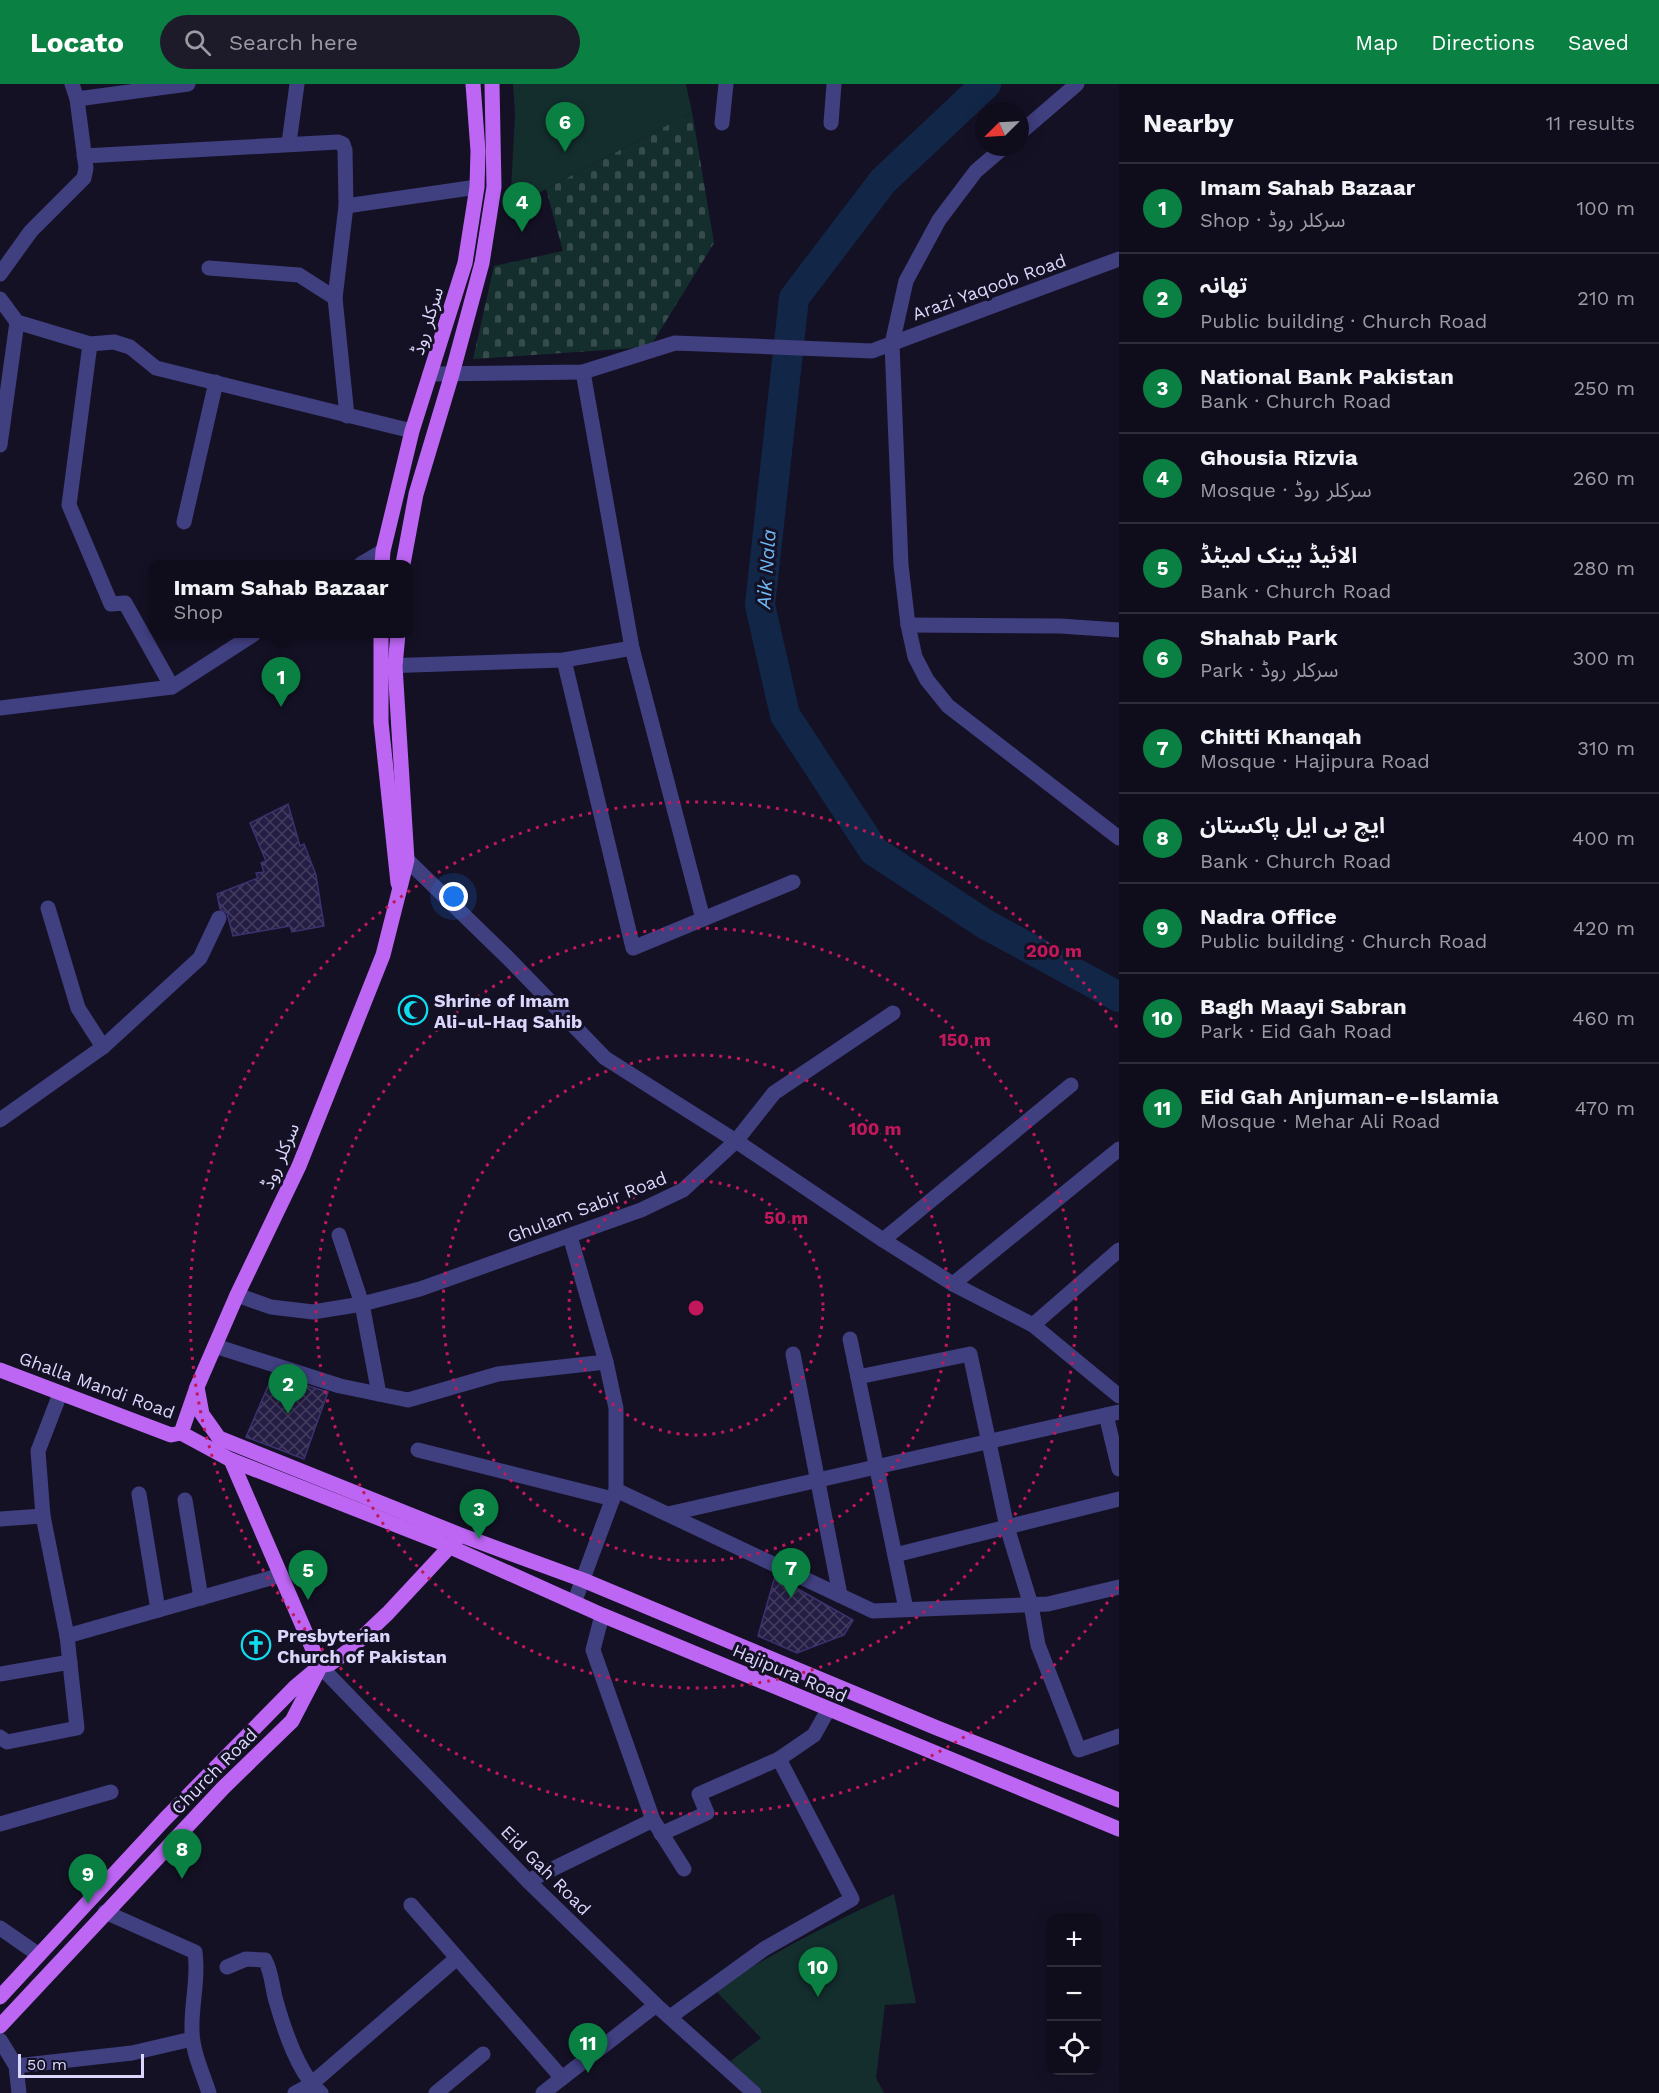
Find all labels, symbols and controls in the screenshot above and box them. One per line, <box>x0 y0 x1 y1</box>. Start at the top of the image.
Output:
search box <box>160 15 580 69</box>
text: Locato <box>30 26 124 59</box>
icon: search <box>181 26 214 59</box>
text: Search here <box>229 30 358 55</box>
text: Map <box>1355 30 1398 55</box>
text: Directions <box>1431 30 1535 55</box>
text: Saved <box>1568 30 1629 55</box>
north arrow <box>975 102 1029 156</box>
pin: 6 <box>546 103 584 152</box>
text: Nearby <box>1143 108 1234 138</box>
text: 11 results <box>1546 111 1635 135</box>
text: Imam Sahab Bazaar <box>1200 175 1415 200</box>
pin: 4 <box>502 182 542 232</box>
text: 1 <box>1158 196 1167 220</box>
text: 100 m <box>1576 196 1635 220</box>
text: Shop · سرکلر روڈ <box>1200 208 1346 232</box>
street label: Arazi Yaqoob Road <box>909 249 1069 325</box>
text: تھانہ <box>1200 273 1247 298</box>
street label: سرکلر روڈ <box>407 285 448 358</box>
text: 2 <box>1157 286 1168 310</box>
text: 210 m <box>1577 286 1635 310</box>
text: Public building · Church Road <box>1200 309 1487 333</box>
text: National Bank Pakistan <box>1200 364 1454 389</box>
text: 3 <box>1157 376 1168 400</box>
text: 250 m <box>1573 376 1635 400</box>
text: Bank · Church Road <box>1200 389 1391 413</box>
text: Ghousia Rizvia <box>1200 445 1358 470</box>
text: 4 <box>1156 466 1169 490</box>
text: 260 m <box>1573 466 1635 490</box>
text: Mosque · سرکلر روڈ <box>1200 478 1372 502</box>
water label: Aik Nala <box>751 528 781 611</box>
text: الائیڈ بینک لمیٹڈ <box>1200 543 1357 568</box>
text: 5 <box>1157 556 1168 580</box>
text: 280 m <box>1573 556 1635 580</box>
popup <box>149 560 413 638</box>
text: Imam Sahab Bazaar <box>173 575 389 600</box>
text: Bank · Church Road <box>1200 579 1391 603</box>
text: Shop <box>173 600 223 624</box>
text: Shahab Park <box>1200 625 1338 650</box>
text: 6 <box>1156 646 1169 670</box>
text: 300 m <box>1573 646 1635 670</box>
pin: 1 <box>262 658 300 707</box>
text: Park · سرکلر روڈ <box>1200 658 1338 682</box>
text: Chitti Khanqah <box>1200 724 1362 749</box>
text: 7 <box>1156 736 1169 760</box>
text: 310 m <box>1577 736 1635 760</box>
text: Mosque · Hajipura Road <box>1200 749 1430 773</box>
text: ایچ بی ایل پاکستان <box>1200 813 1385 838</box>
text: 8 <box>1156 826 1169 850</box>
text: 400 m <box>1572 826 1635 850</box>
text: Bank · Church Road <box>1200 849 1391 873</box>
your location <box>439 882 468 911</box>
text: Nadra Office <box>1200 904 1337 929</box>
text: 9 <box>1156 916 1169 940</box>
text: 420 m <box>1573 916 1635 940</box>
text: Public building · Church Road <box>1200 929 1487 953</box>
text: 200 m <box>1026 940 1082 961</box>
place label: Shrine of Imam Ali-ul-Haq Sahib <box>434 990 582 1032</box>
mosque icon: Shrine of Imam Ali-ul-Haq Sahib <box>397 994 429 1026</box>
text: Bagh Maayi Sabran <box>1200 994 1407 1019</box>
text: 10 <box>1152 1006 1173 1030</box>
text: 460 m <box>1572 1006 1635 1030</box>
text: Park · Eid Gah Road <box>1200 1019 1392 1043</box>
text: 150 m <box>939 1029 991 1050</box>
text: Eid Gah Anjuman-e-Islamia <box>1200 1084 1499 1109</box>
text: 11 <box>1154 1096 1171 1120</box>
text: 470 m <box>1575 1096 1635 1120</box>
text: Mosque · Mehar Ali Road <box>1200 1109 1440 1133</box>
text: 100 m <box>848 1118 902 1139</box>
street label: سرکلر روڈ <box>257 1120 304 1193</box>
street label: Ghulam Sabir Road <box>504 1167 670 1247</box>
text: 50 m <box>764 1207 808 1228</box>
centre of rings <box>686 1298 706 1318</box>
street label: Ghalla Mandi Road <box>16 1347 178 1423</box>
pin: 2 <box>268 1364 308 1414</box>
pin: 3 <box>460 1490 498 1539</box>
pin: 7 <box>772 1548 810 1598</box>
pin: 5 <box>288 1550 328 1600</box>
place label: Presbyterian Church of Pakistan <box>277 1625 447 1667</box>
church icon: Presbyterian Church of Pakistan <box>240 1629 272 1661</box>
street label: Hajipura Road <box>730 1639 850 1707</box>
street label: Church Road <box>167 1724 261 1818</box>
street label: Eid Gah Road <box>497 1821 595 1919</box>
pin: 8 <box>162 1830 201 1879</box>
pin: 9 <box>68 1854 107 1904</box>
map controls <box>1047 1913 1101 2075</box>
button: + <box>1047 1913 1101 1967</box>
pin: 10 <box>798 1948 838 1997</box>
button: − <box>1047 1967 1101 2021</box>
button: locate <box>1047 2021 1101 2075</box>
pin: 11 <box>568 2024 608 2073</box>
scale bar <box>18 2051 144 2078</box>
text: 50 m <box>27 2055 67 2074</box>

